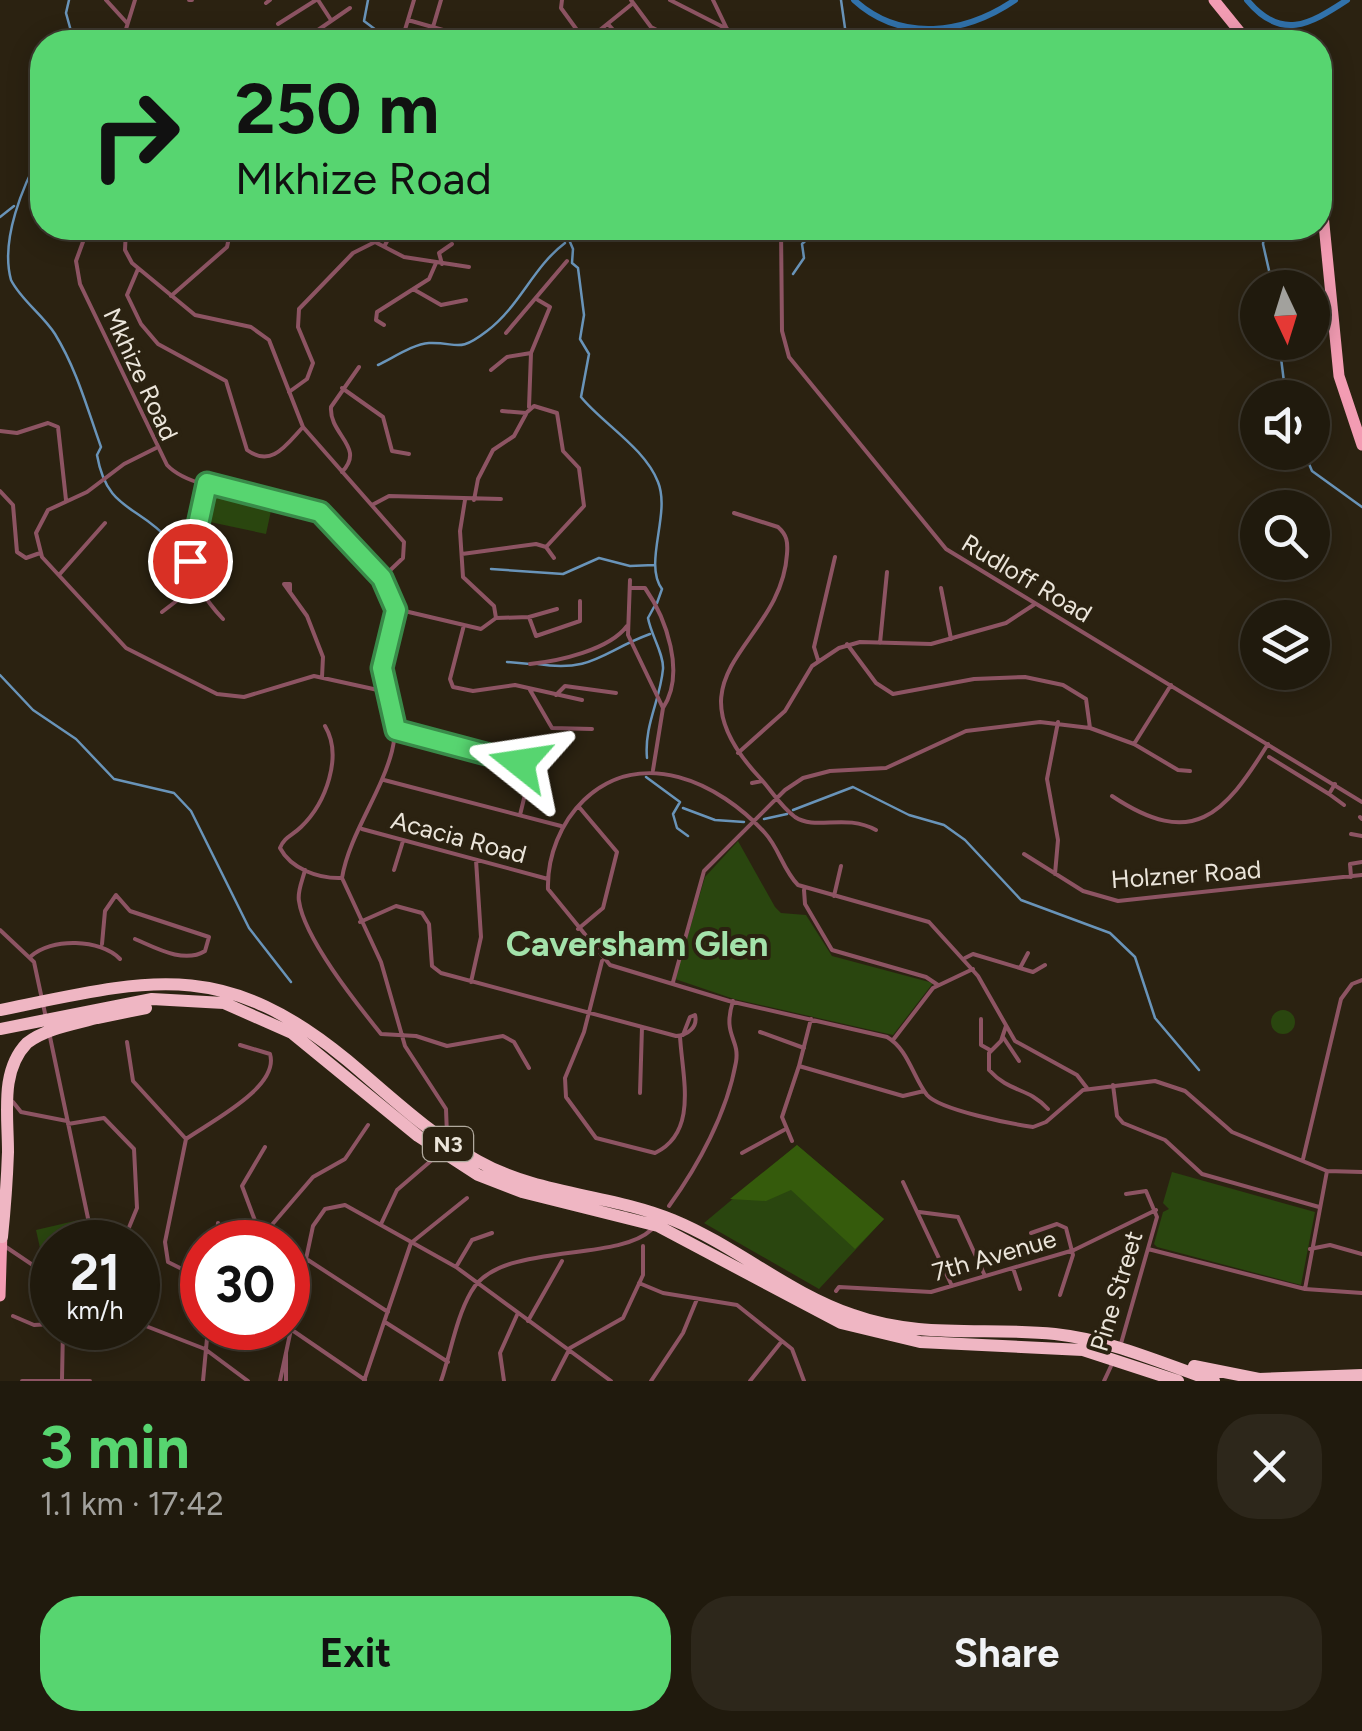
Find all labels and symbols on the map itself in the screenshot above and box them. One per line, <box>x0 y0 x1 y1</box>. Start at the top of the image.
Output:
north arrow <box>1240 270 1330 360</box>
street label: Mkhize Road <box>97 303 185 445</box>
pin <box>148 519 233 604</box>
street label: Rudloff Road <box>957 527 1097 629</box>
position arrow <box>468 711 572 815</box>
street label: Acacia Road <box>388 805 530 869</box>
street label: Holzner Road <box>1110 854 1262 894</box>
district label: Caversham Glen <box>506 923 768 965</box>
road number: N3 <box>423 1127 473 1161</box>
speed limit sign: 30 <box>180 1220 310 1350</box>
street label: 7th Avenue <box>929 1223 1059 1287</box>
street label: Pine Street <box>1084 1227 1148 1355</box>

